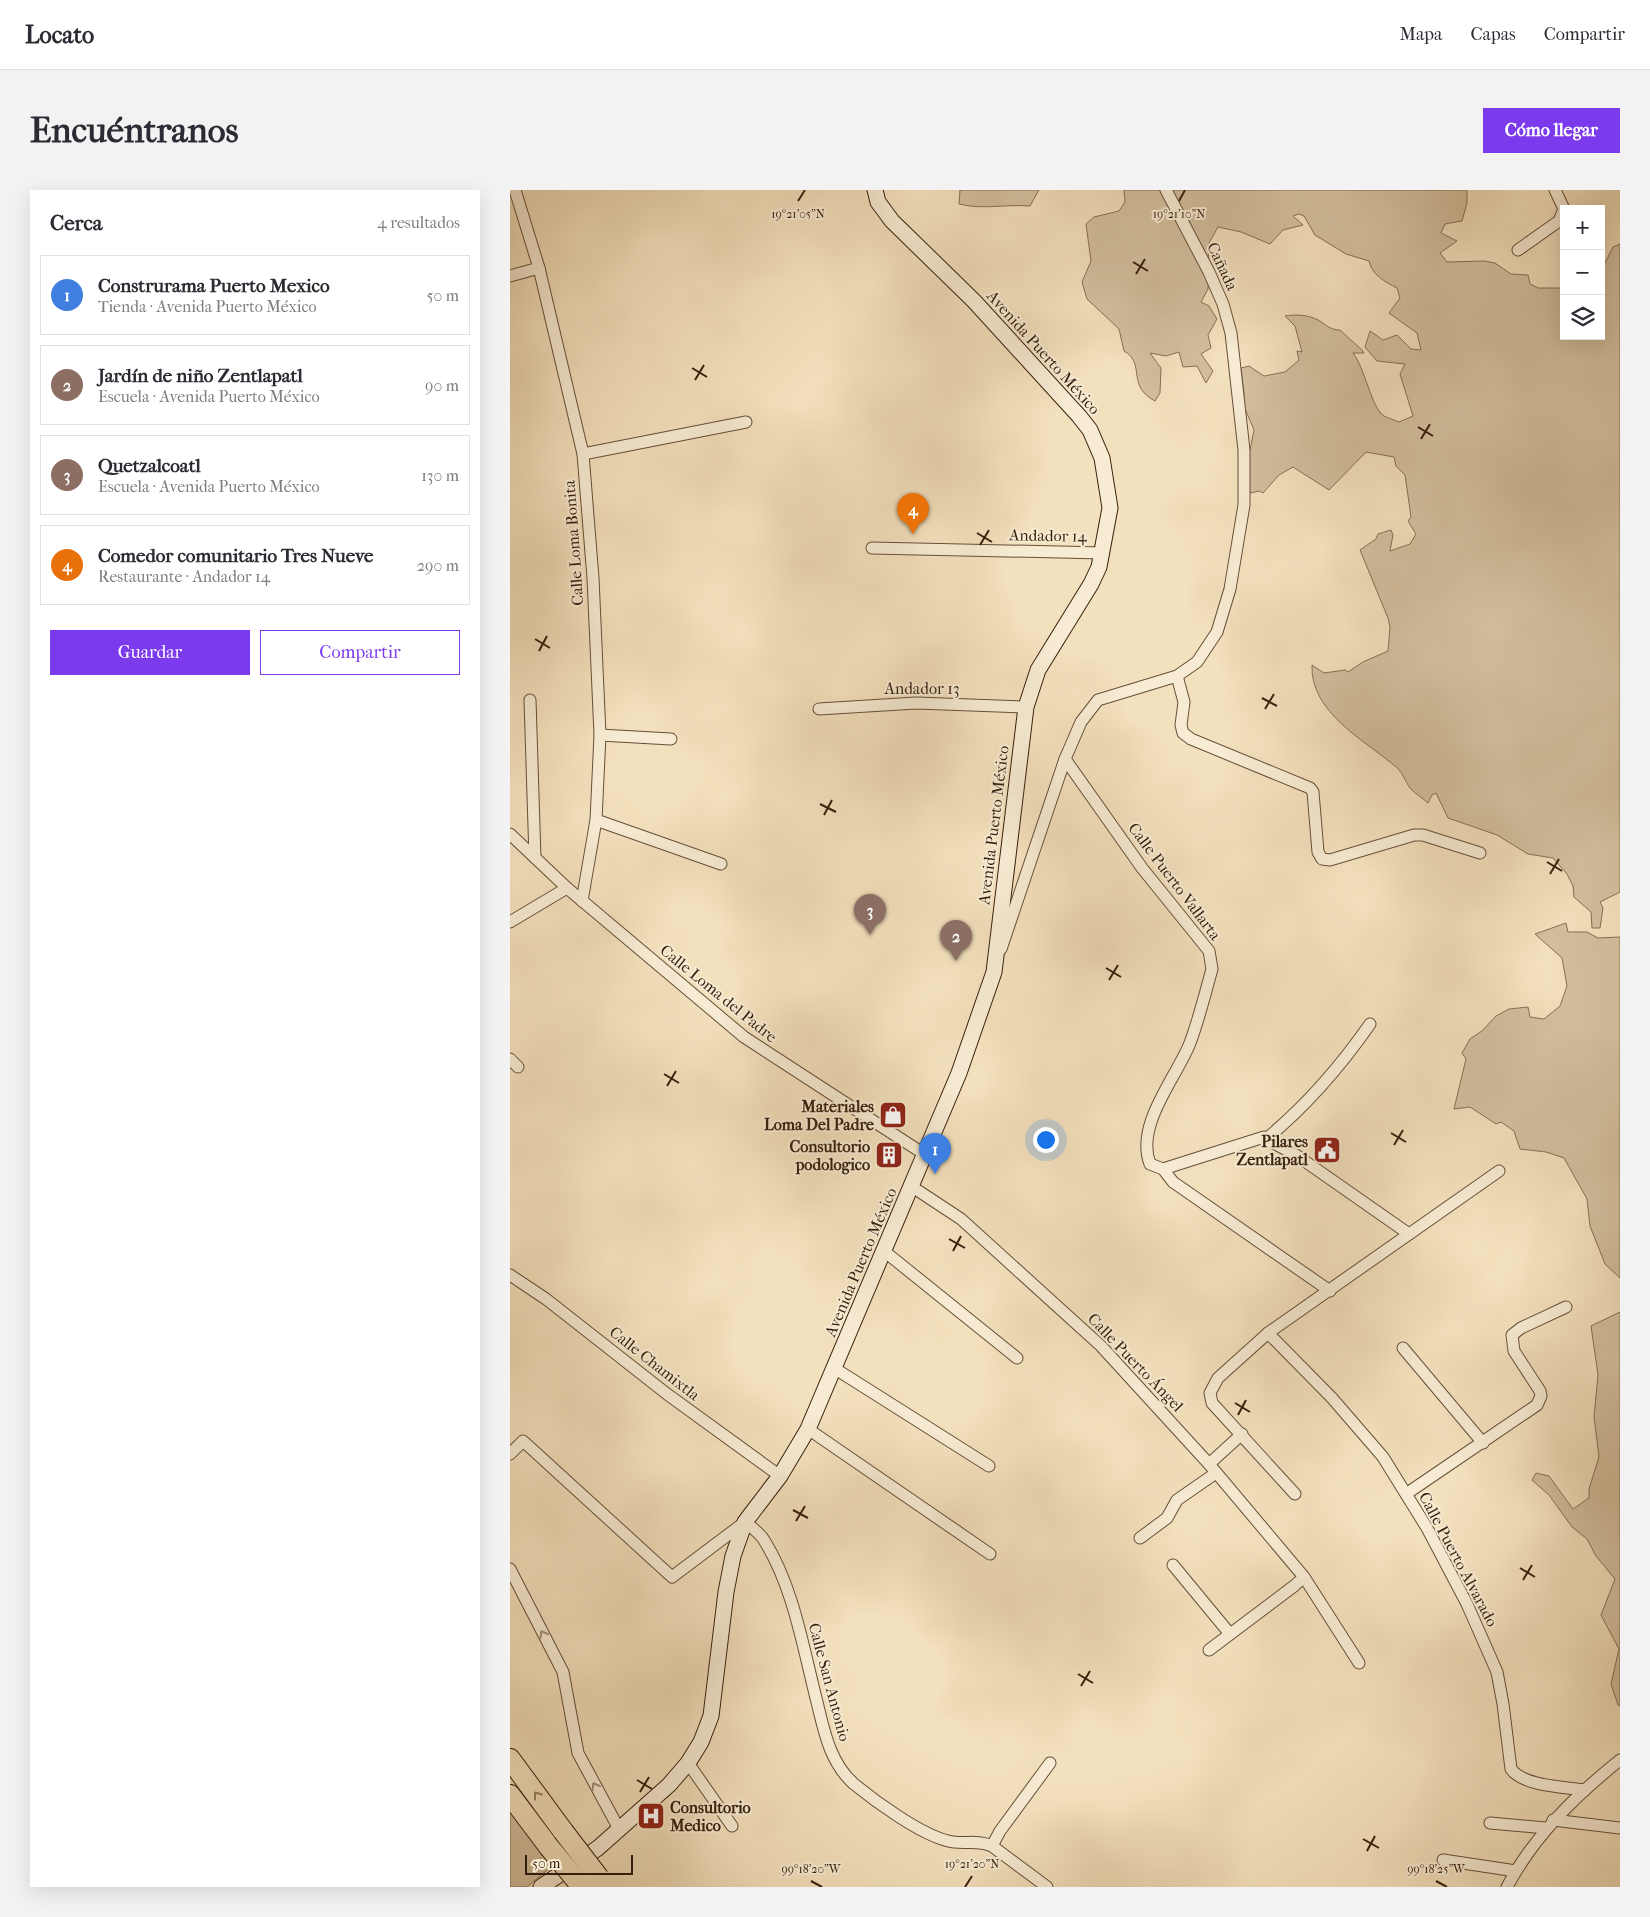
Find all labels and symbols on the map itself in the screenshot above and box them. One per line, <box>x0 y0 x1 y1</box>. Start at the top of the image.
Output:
text: 19°21'05"N <box>771 207 825 221</box>
text: 19°21'10"N <box>1153 207 1205 221</box>
street label: Cañada <box>1203 239 1242 294</box>
street label: Avenida Puerto México <box>982 286 1104 418</box>
street label: Calle Loma Bonita <box>560 479 587 606</box>
pin: 4 <box>897 493 929 534</box>
street label: Andador 14 <box>1008 525 1088 546</box>
street label: Andador 13 <box>884 679 959 698</box>
street label: Avenida Puerto México <box>974 744 1013 907</box>
street label: Calle Puerto Vallarta <box>1124 819 1225 944</box>
pin: 3 <box>854 894 886 935</box>
pin: 2 <box>940 920 972 961</box>
street label: Calle Loma del Padre <box>656 940 781 1046</box>
place label: Materiales Loma Del Padre <box>764 1097 874 1134</box>
shop icon: Materiales Loma Del Padre <box>878 1100 908 1130</box>
your location <box>1033 1127 1059 1153</box>
place label: Pilares Zentlapatl <box>1236 1132 1309 1170</box>
pin: 1 <box>919 1133 951 1174</box>
public building icon: Pilares Zentlapatl <box>1312 1135 1342 1165</box>
place label: Consultorio podologico <box>789 1137 870 1175</box>
building icon: Consultorio podologico <box>874 1140 904 1170</box>
street label: Avenida Puerto México <box>820 1185 900 1341</box>
street label: Calle Puerto Ángel <box>1084 1308 1189 1416</box>
street label: Calle Chamixtla <box>606 1322 704 1405</box>
street label: Calle Puerto Alvarado <box>1415 1489 1502 1630</box>
street label: Calle San Antonio <box>805 1621 854 1743</box>
one-way arrow <box>539 1631 549 1640</box>
one-way arrow <box>591 1783 601 1792</box>
one-way arrow <box>534 1792 542 1801</box>
place label: Consultorio Medico <box>669 1798 751 1835</box>
hospital icon: Consultorio Medico <box>636 1801 666 1831</box>
scale bar <box>525 1852 632 1875</box>
text: 19°21'20"N <box>945 1857 999 1871</box>
text: 99°18'20"W <box>781 1862 842 1876</box>
text: 99°18'25"W <box>1407 1862 1466 1876</box>

